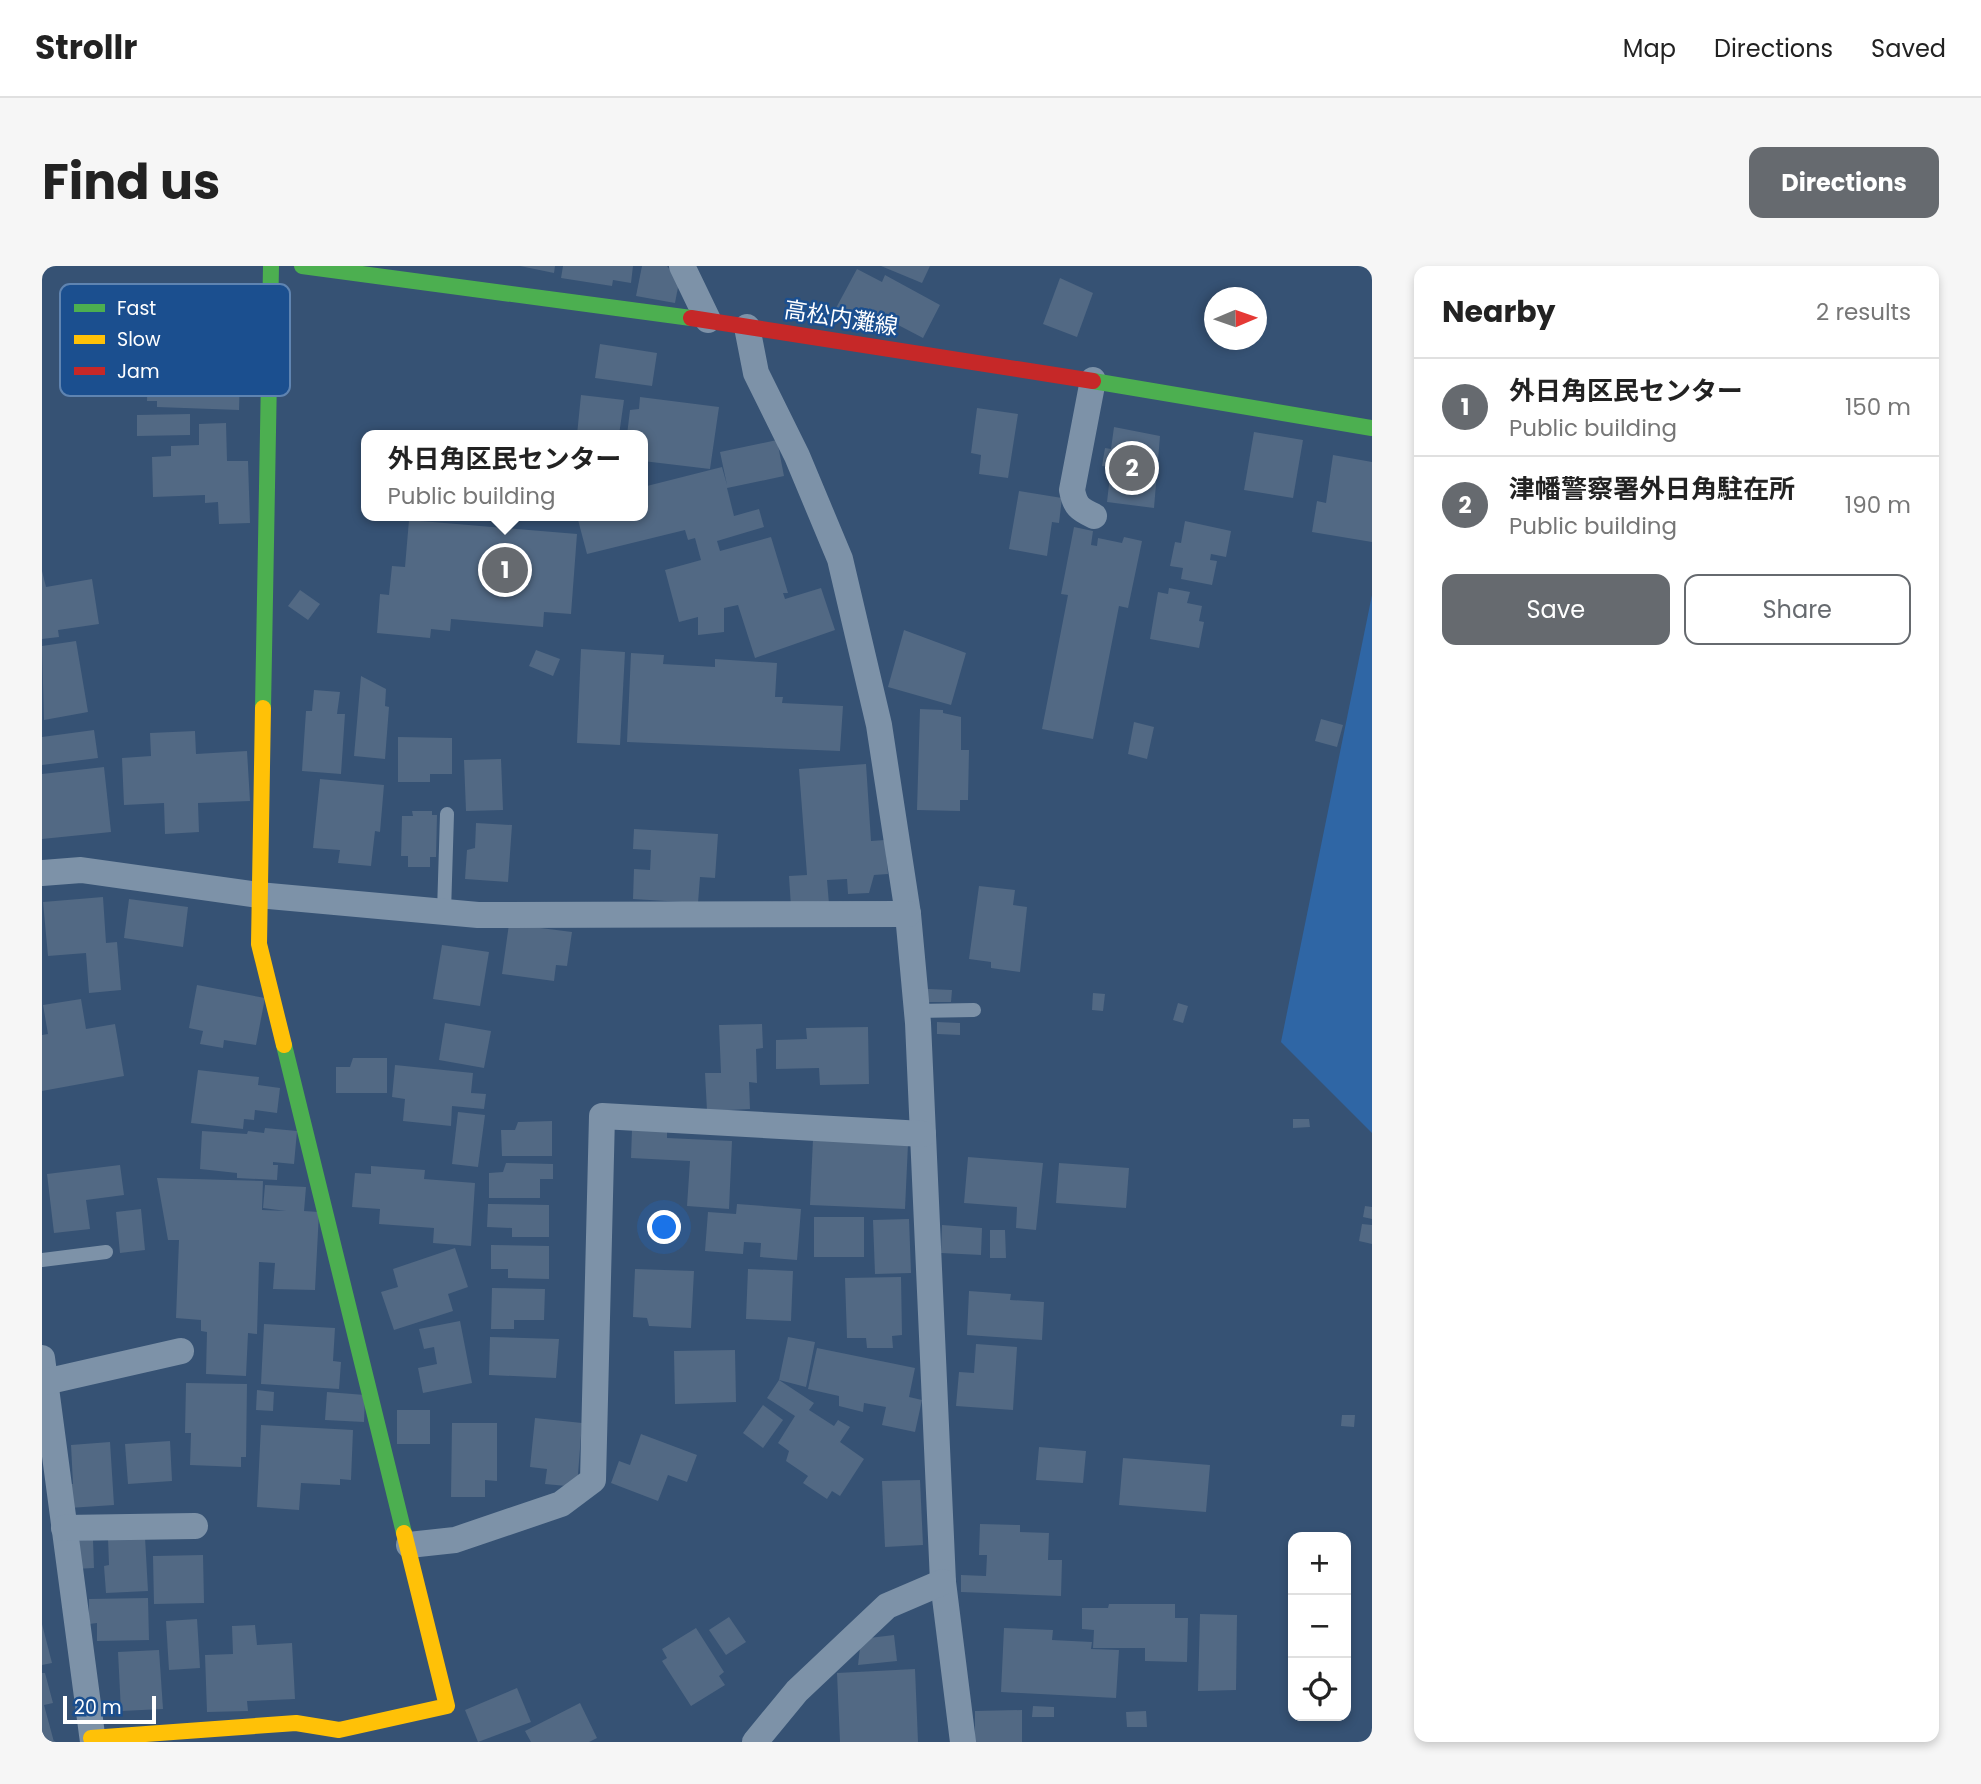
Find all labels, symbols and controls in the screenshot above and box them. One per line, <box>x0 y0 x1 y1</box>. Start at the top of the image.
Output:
text: Strollr <box>35 24 137 71</box>
text: Map <box>1623 32 1676 65</box>
text: Directions <box>1714 32 1833 65</box>
text: Saved <box>1871 32 1946 65</box>
button: Directions <box>1749 147 1939 218</box>
text: Find us <box>42 148 220 216</box>
legend <box>60 284 290 396</box>
north arrow <box>1204 287 1267 350</box>
text: Nearby <box>1442 290 1556 333</box>
street label: 高松内灘線 <box>782 293 900 343</box>
text: Fast <box>117 295 156 322</box>
text: 2 results <box>1816 296 1911 328</box>
text: Slow <box>117 326 161 353</box>
text: Jam <box>117 358 159 385</box>
text: 外日角区民センター <box>1509 373 1743 409</box>
text: 1 <box>1461 391 1469 423</box>
text: 150 m <box>1845 391 1911 423</box>
text: Public building <box>1509 412 1677 444</box>
popup <box>361 430 648 521</box>
text: 外日角区民センター <box>387 441 622 477</box>
pin: 2 <box>1109 442 1155 494</box>
text: 津幡警察署外日角駐在所 <box>1509 471 1795 507</box>
text: Public building <box>387 480 556 512</box>
text: 2 <box>1458 489 1472 521</box>
text: 190 m <box>1845 489 1911 521</box>
text: Public building <box>1509 510 1677 542</box>
pin: 1 <box>482 544 528 596</box>
button: Save <box>1442 574 1670 645</box>
button: Share <box>1684 574 1911 645</box>
your location <box>647 1210 681 1244</box>
map controls <box>1288 1532 1351 1721</box>
button: + <box>1288 1532 1351 1595</box>
button: − <box>1288 1595 1351 1658</box>
button: locate <box>1288 1658 1351 1721</box>
scale bar <box>63 1693 156 1725</box>
text: 20 m <box>74 1694 122 1721</box>

